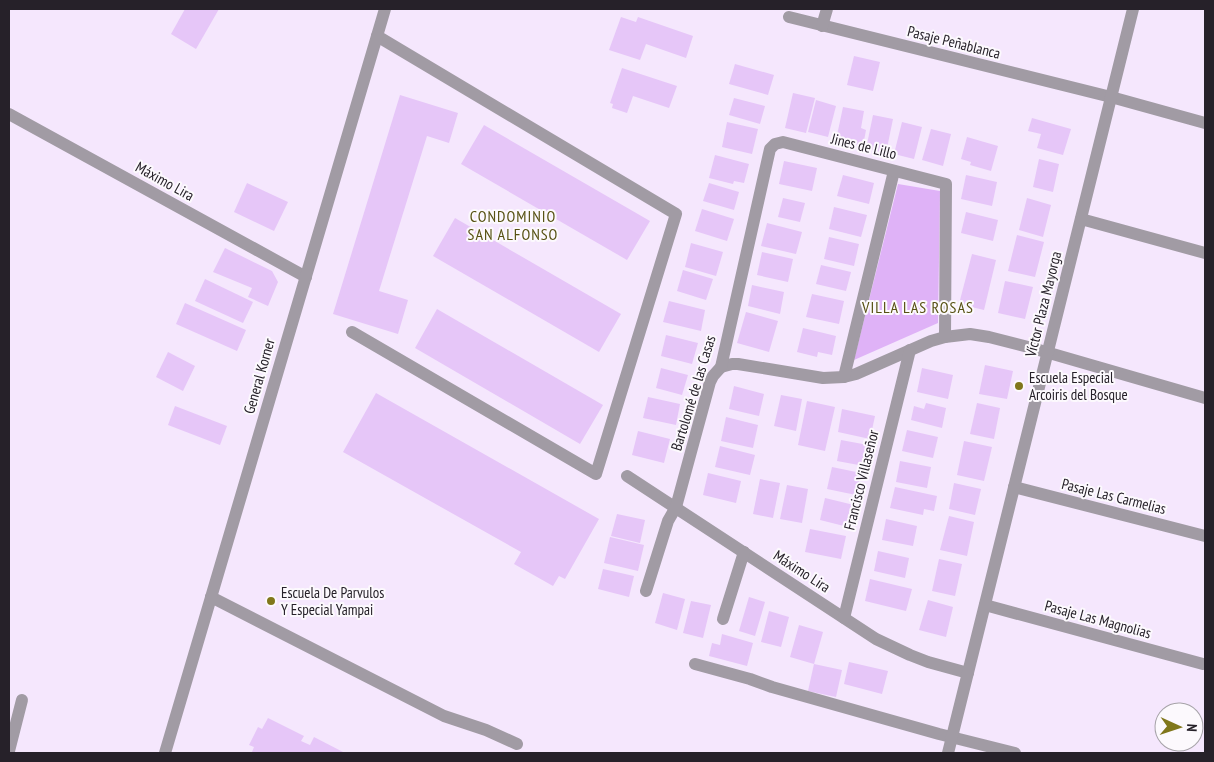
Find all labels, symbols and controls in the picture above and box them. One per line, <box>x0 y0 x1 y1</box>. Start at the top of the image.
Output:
street label: Pasaje Peñablanca <box>906 21 1002 63</box>
street label: Jines de Lillo <box>828 128 899 163</box>
street label: Máximo Lira <box>132 157 198 205</box>
district label: CONDOMINIO SAN ALFONSO <box>468 206 558 244</box>
street label: Víctor Plaza Mayorga <box>1020 249 1065 360</box>
district label: VILLA LAS ROSAS <box>861 297 974 317</box>
street label: Bartolomé de las Casas <box>666 333 720 453</box>
street label: General Korner <box>239 335 279 416</box>
place label: Escuela Especial Arcoiris del Bosque <box>1029 368 1128 404</box>
marker: Escuela Especial Arcoiris del Bosque <box>1013 380 1025 392</box>
street label: Francisco Villaseñor <box>839 427 883 532</box>
street label: Pasaje Las Carmelias <box>1060 474 1168 518</box>
street label: Máximo Lira <box>770 546 834 596</box>
place label: Escuela De Parvulos Y Especial Yampai <box>281 583 384 619</box>
marker: Escuela De Parvulos Y Especial Yampai <box>265 595 277 607</box>
street label: Pasaje Las Magnolias <box>1043 596 1153 642</box>
north arrow <box>1154 702 1204 752</box>
text: N <box>1183 723 1201 732</box>

